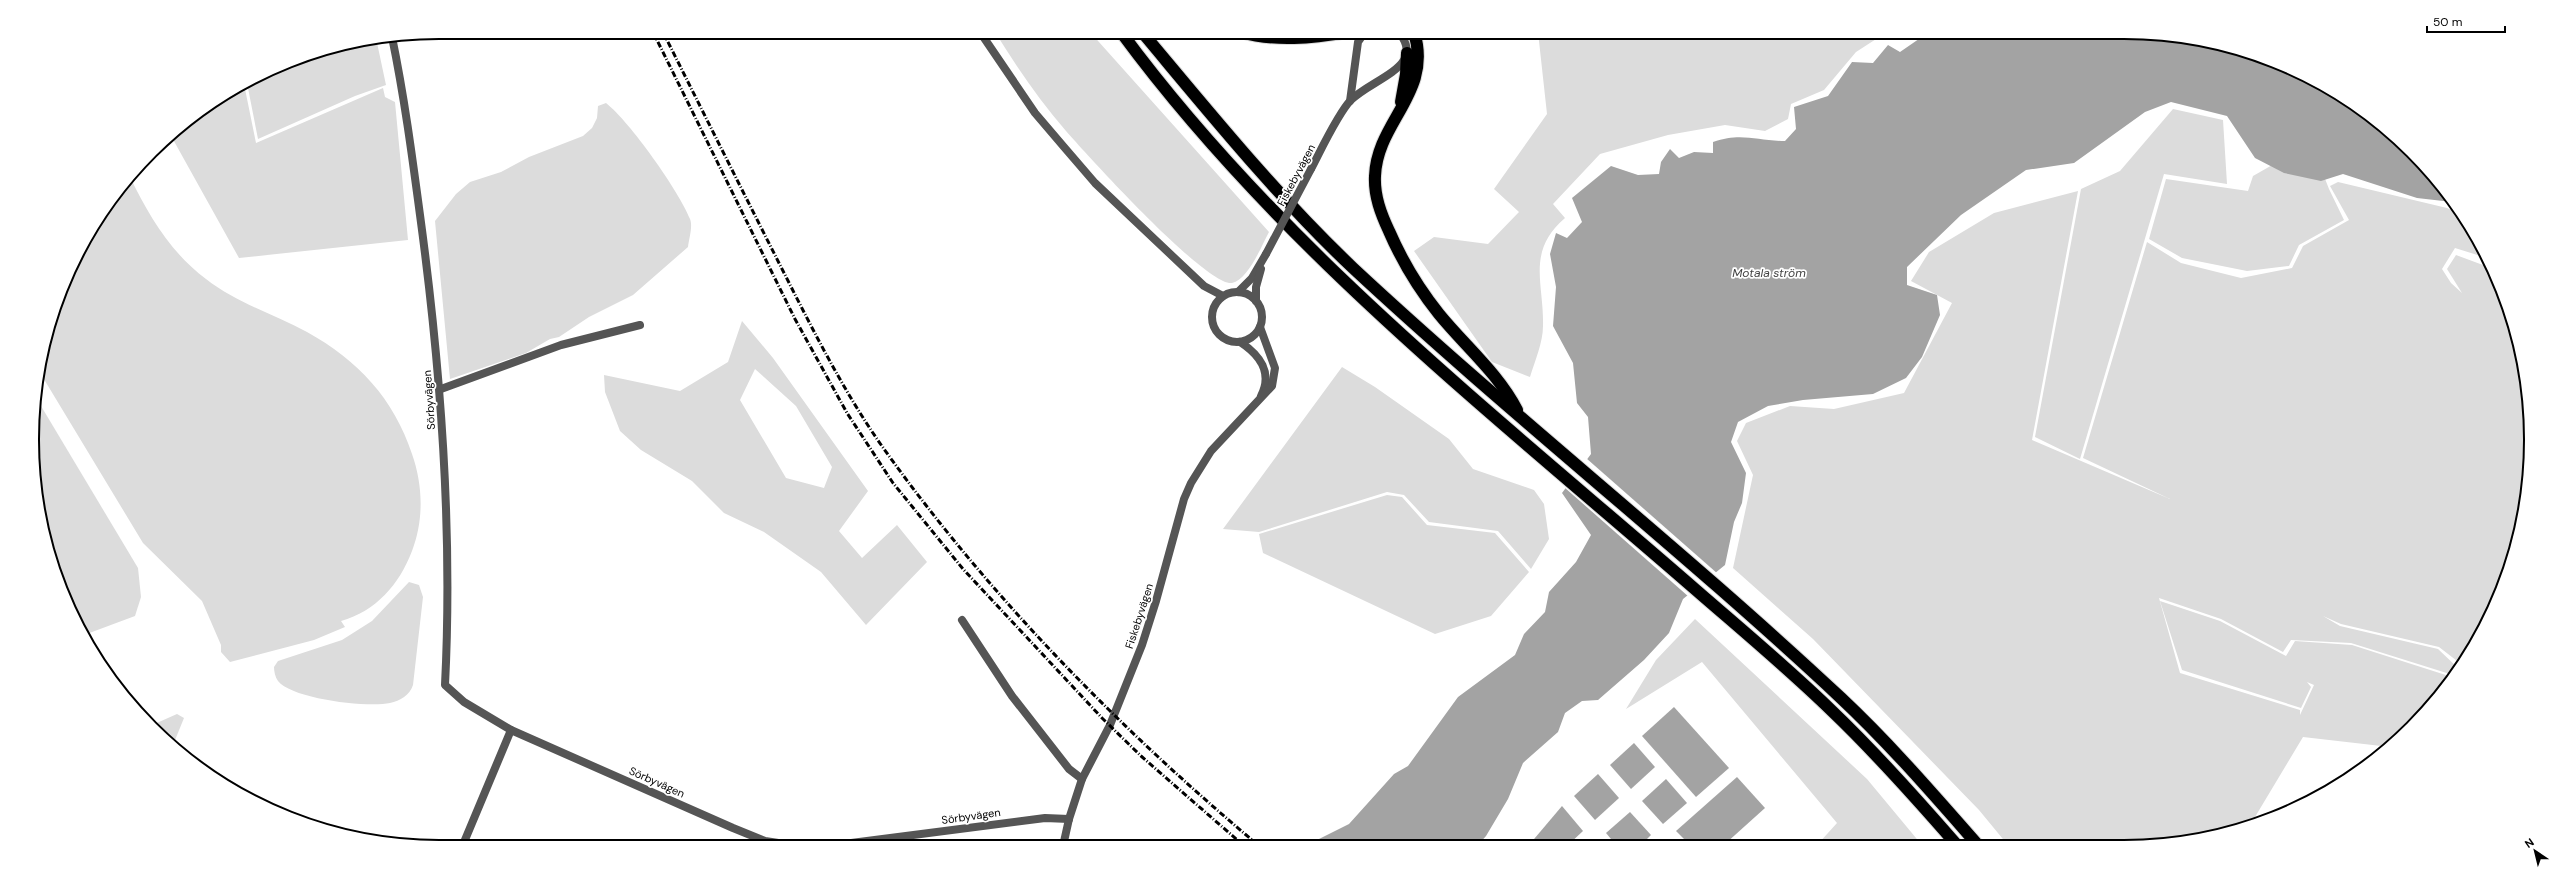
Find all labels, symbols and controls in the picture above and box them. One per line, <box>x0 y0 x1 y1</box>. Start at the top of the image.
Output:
scale bar <box>2427 8 2505 34</box>
text: 50 m <box>2433 14 2462 30</box>
street label: Fiskebyvägen <box>1274 142 1318 208</box>
water label: Motala ström <box>1732 265 1806 281</box>
street label: Sörbyvägen <box>420 370 438 430</box>
street label: Fiskebyvägen <box>1122 582 1156 650</box>
street label: Sörbyvägen <box>627 763 687 801</box>
street label: Sörbyvägen <box>941 805 1001 827</box>
north arrow <box>2515 831 2555 871</box>
text: N <box>2522 835 2537 851</box>

